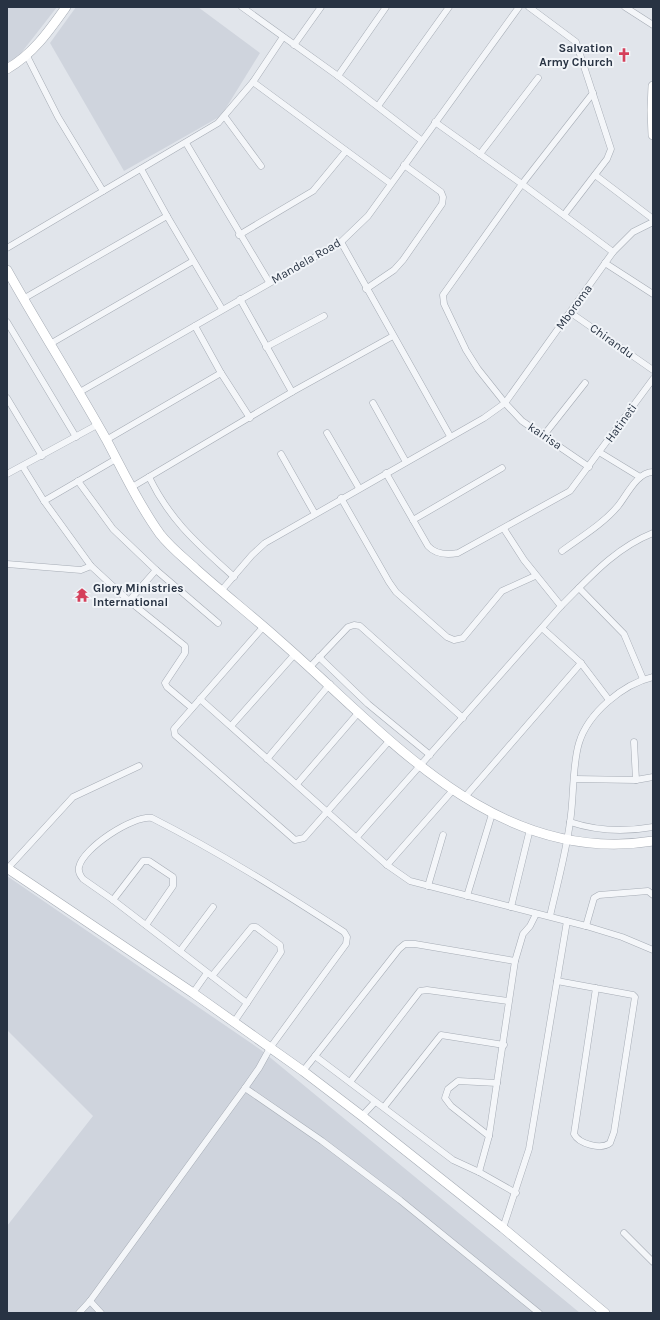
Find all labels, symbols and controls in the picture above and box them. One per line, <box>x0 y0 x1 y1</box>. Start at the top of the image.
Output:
place label: Salvation Army Church <box>539 41 613 69</box>
church icon: Salvation Army Church <box>616 47 632 63</box>
street label: Mandela Road <box>269 236 343 286</box>
street label: Mboroma <box>553 282 595 332</box>
street label: Chirandu <box>587 321 637 361</box>
street label: Hatineti <box>602 401 640 445</box>
street label: kairisa <box>525 420 565 452</box>
place label: Glory Ministries International <box>93 581 184 609</box>
temple icon: Glory Ministries International <box>74 587 90 603</box>

